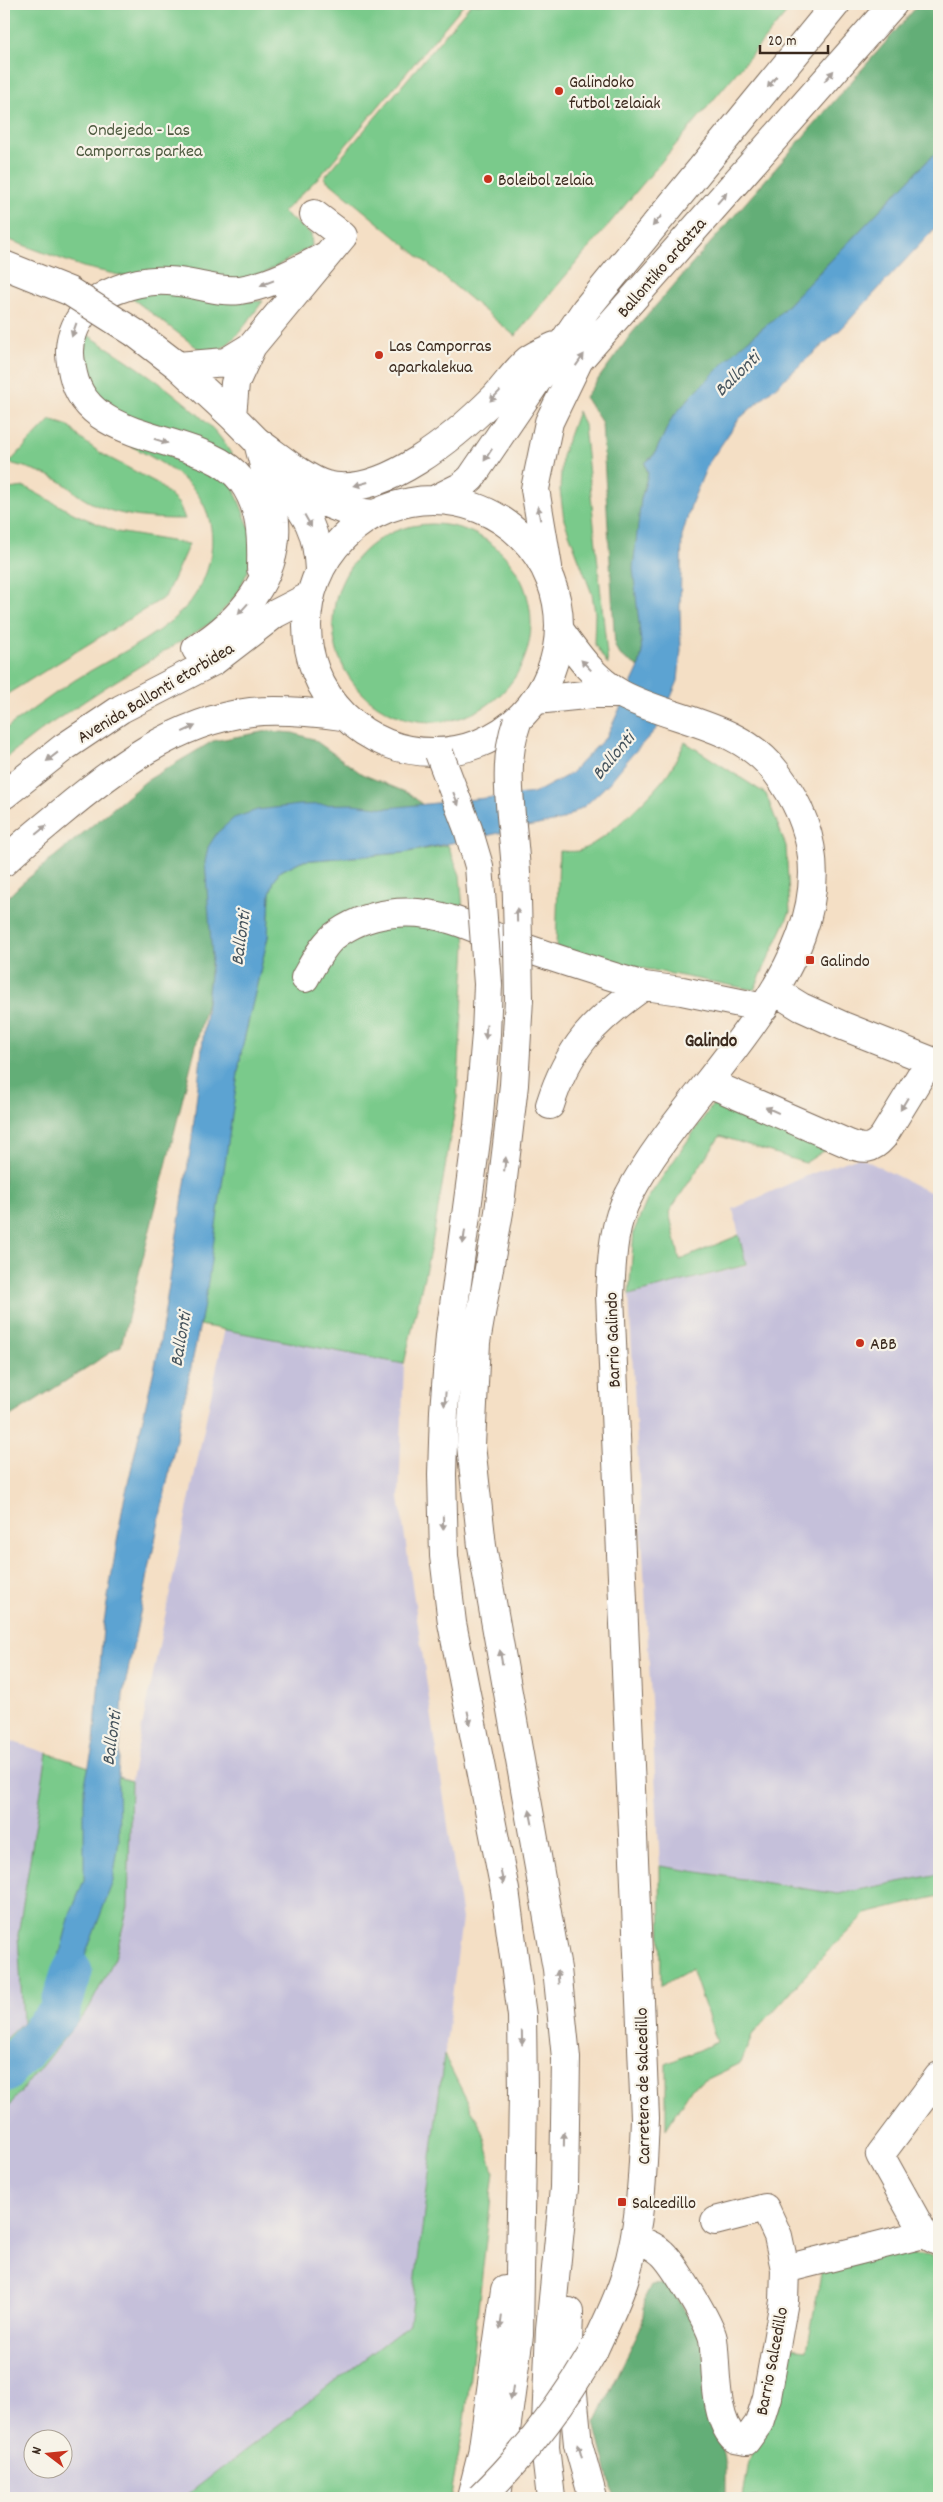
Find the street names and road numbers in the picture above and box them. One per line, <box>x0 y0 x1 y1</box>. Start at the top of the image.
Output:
street label: Ballontiko ardatza <box>612 213 714 324</box>
street label: Avenida Ballonti etorbidea <box>73 637 240 751</box>
street label: Barrio Galindo <box>600 1292 629 1388</box>
street label: Carretera de Salcedillo <box>631 2007 658 2165</box>
street label: Barrio Salcedillo <box>751 2305 796 2418</box>

